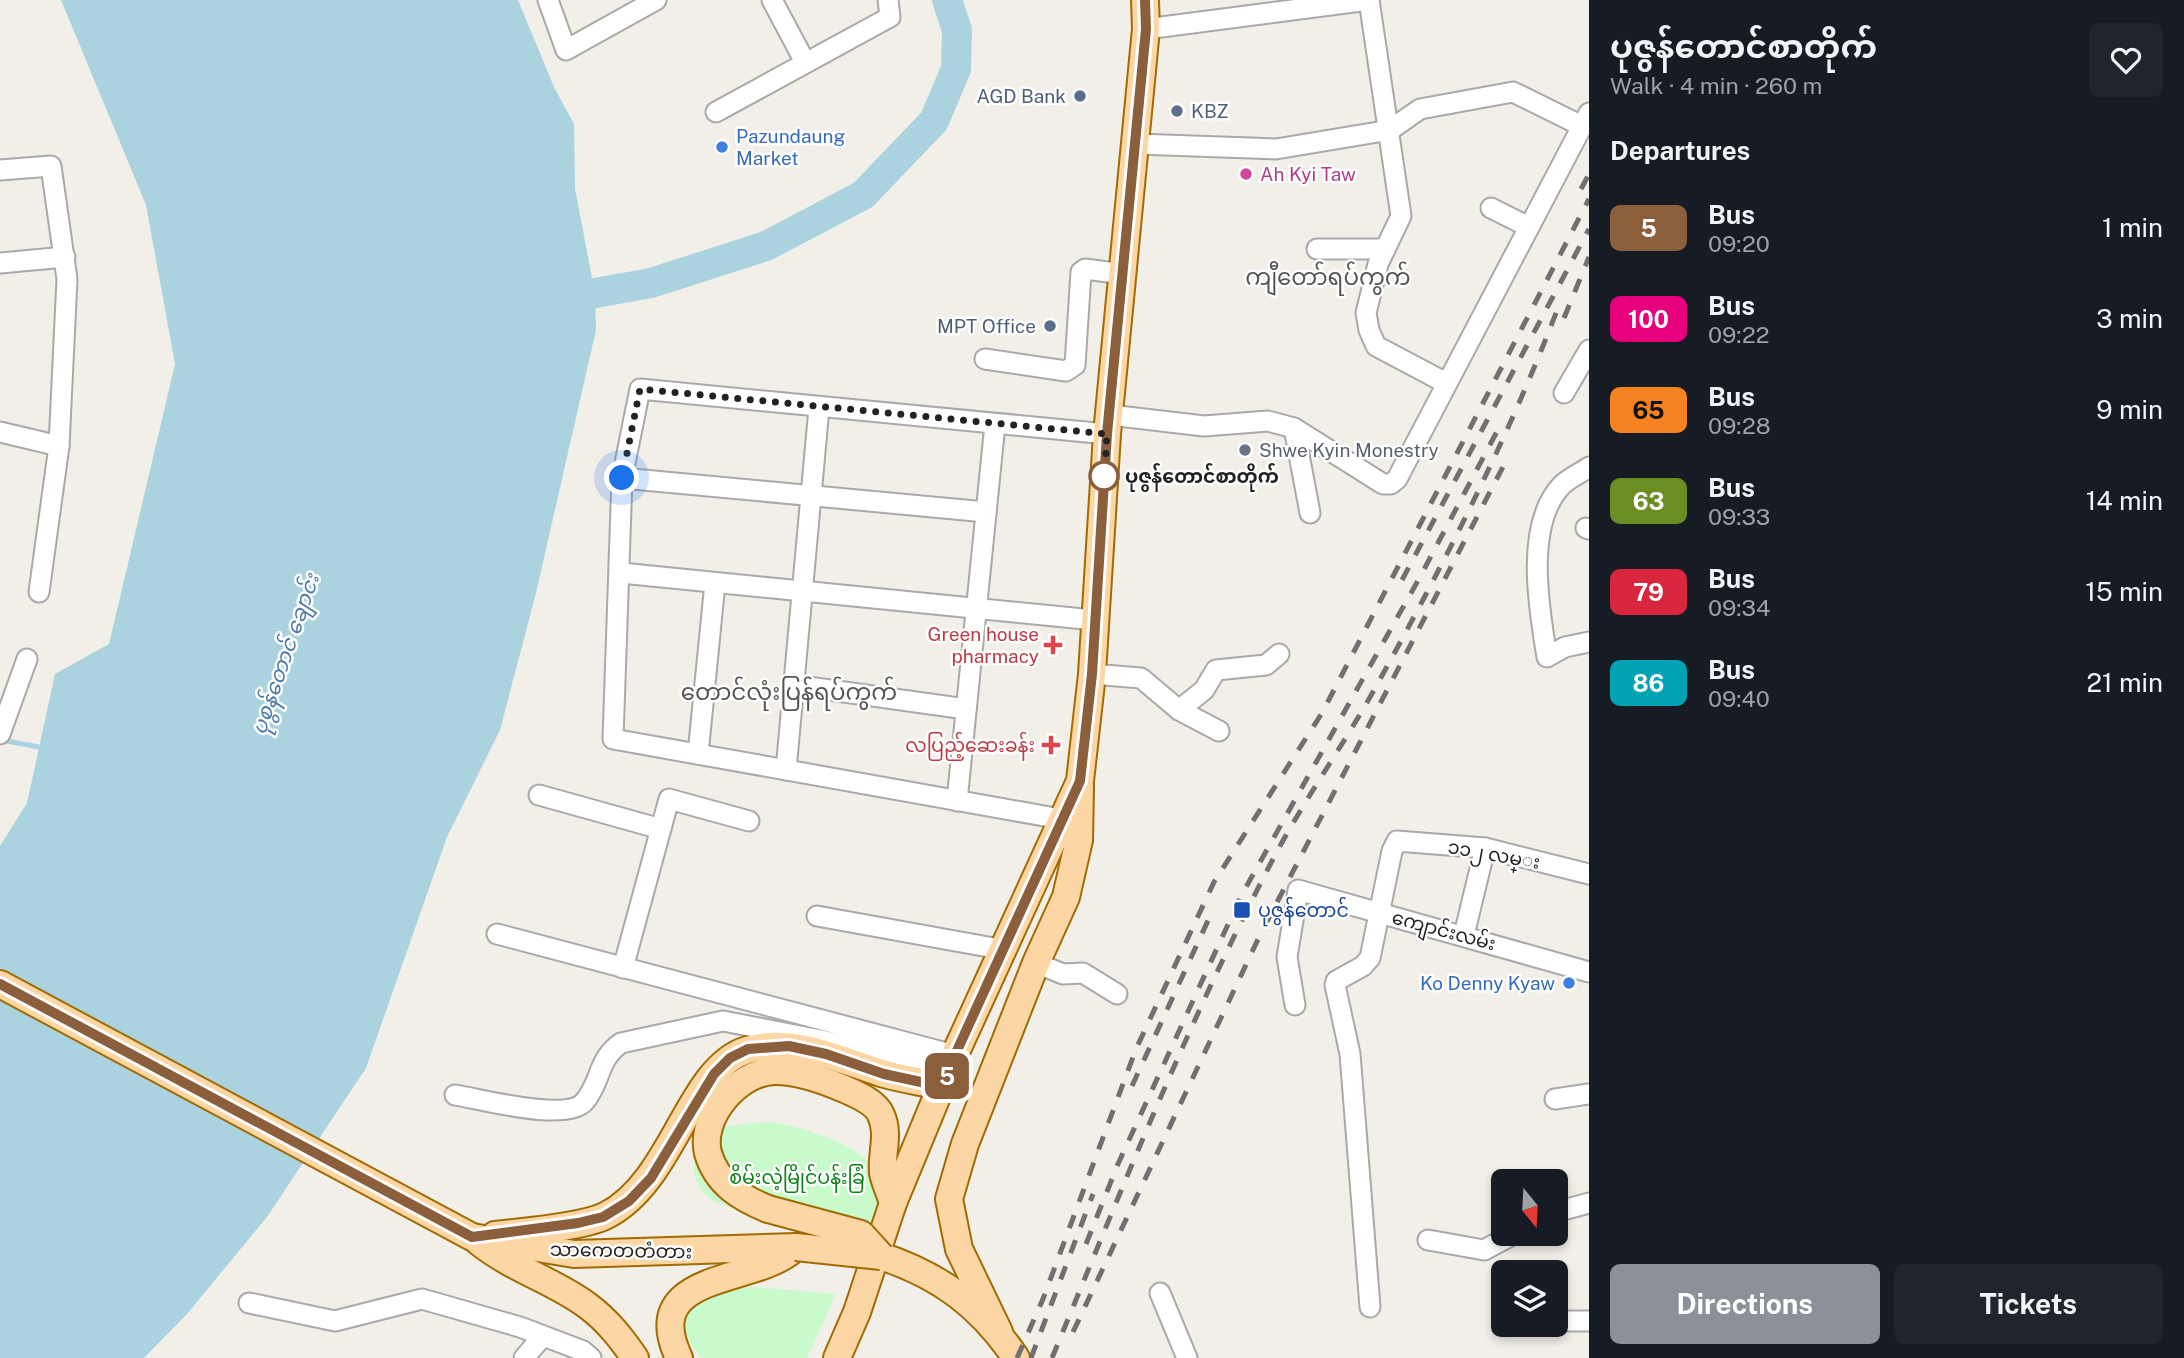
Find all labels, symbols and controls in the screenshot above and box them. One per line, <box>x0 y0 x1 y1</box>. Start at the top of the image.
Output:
button: heart <box>2089 23 2163 97</box>
text: ပုဇွန်တောင်စာတိုက် <box>1610 27 1877 65</box>
text: Walk · 4 min · 260 m <box>1610 72 1823 99</box>
place label: AGD Bank <box>977 85 1066 107</box>
marker: AGD Bank <box>1072 88 1088 104</box>
place label: KBZ <box>1191 100 1229 122</box>
marker: KBZ <box>1169 103 1185 119</box>
place label: Pazundaung Market <box>736 125 846 169</box>
text: Departures <box>1610 135 1750 166</box>
marker: Pazundaung Market <box>714 139 730 155</box>
place label: Ah Kyi Taw <box>1260 163 1356 185</box>
marker: Ah Kyi Taw <box>1238 166 1254 182</box>
text: Bus <box>1708 199 1755 230</box>
text: 1 min <box>2102 212 2163 243</box>
text: 5 <box>1640 214 1657 242</box>
text: 09:20 <box>1708 230 1770 257</box>
district label: ကျီတော်ရပ်ကွက် <box>1245 261 1411 296</box>
text: Bus <box>1708 290 1755 321</box>
text: 3 min <box>2096 303 2163 334</box>
text: 100 <box>1628 305 1669 333</box>
place label: MPT Office <box>937 315 1036 337</box>
marker: MPT Office <box>1042 318 1058 334</box>
text: 09:22 <box>1708 321 1769 348</box>
text: Bus <box>1708 381 1755 412</box>
text: 9 min <box>2096 394 2163 425</box>
text: 65 <box>1632 396 1665 424</box>
text: 09:28 <box>1708 412 1771 439</box>
place label: Shwe Kyin Monestry <box>1259 439 1439 461</box>
marker: Shwe Kyin Monestry <box>1237 442 1253 458</box>
your location <box>604 460 639 495</box>
marker: ပုဇွန်တောင်စာတိုက် <box>1089 461 1119 491</box>
place label: ပုဇွန်တောင်စာတိုက် <box>1125 463 1279 492</box>
text: Bus <box>1708 472 1755 503</box>
text: 14 min <box>2086 485 2163 516</box>
text: 63 <box>1633 487 1664 515</box>
text: 09:33 <box>1708 503 1770 530</box>
text: Bus <box>1708 563 1755 594</box>
water label: ပုစွန်တောင် ချောင်း <box>244 568 329 739</box>
text: 15 min <box>2085 576 2163 607</box>
text: 79 <box>1633 578 1664 606</box>
text: 09:34 <box>1708 594 1770 621</box>
place label: Green house pharmacy <box>928 623 1039 667</box>
marker: Green house pharmacy <box>1045 637 1061 653</box>
text: Bus <box>1708 654 1755 685</box>
text: 21 min <box>2087 667 2163 698</box>
text: 86 <box>1633 669 1664 697</box>
district label: တောင်လုံးပြန်ရပ်ကွက် <box>681 676 897 711</box>
text: 09:40 <box>1708 685 1770 712</box>
place label: လပြည့်ဆေးခန်း <box>905 731 1035 761</box>
marker: လပြည့်ဆေးခန်း <box>1041 735 1061 755</box>
street label: ၁၁၂ လမ္း <box>1445 835 1542 878</box>
place label: ပုဇွန်တောင် <box>1258 896 1349 927</box>
marker: ပုဇွန်တောင် <box>1232 900 1252 920</box>
street label: ကျောင်းလမ်း <box>1388 903 1499 959</box>
place label: Ko Denny Kyaw <box>1420 972 1555 994</box>
marker: Ko Denny Kyaw <box>1561 975 1577 991</box>
line badge: 5 <box>924 1053 970 1099</box>
text: 5 <box>939 1062 955 1090</box>
park label: စိမ်းလဲ့မြိုင်ပန်းခြံ <box>729 1163 865 1193</box>
north arrow <box>1491 1169 1568 1246</box>
map controls <box>1491 1169 1568 1337</box>
street label: သာကေတတံတား <box>550 1238 692 1262</box>
button: layers <box>1491 1260 1568 1337</box>
button: Directions <box>1610 1264 1880 1344</box>
button: Tickets <box>1894 1264 2163 1344</box>

